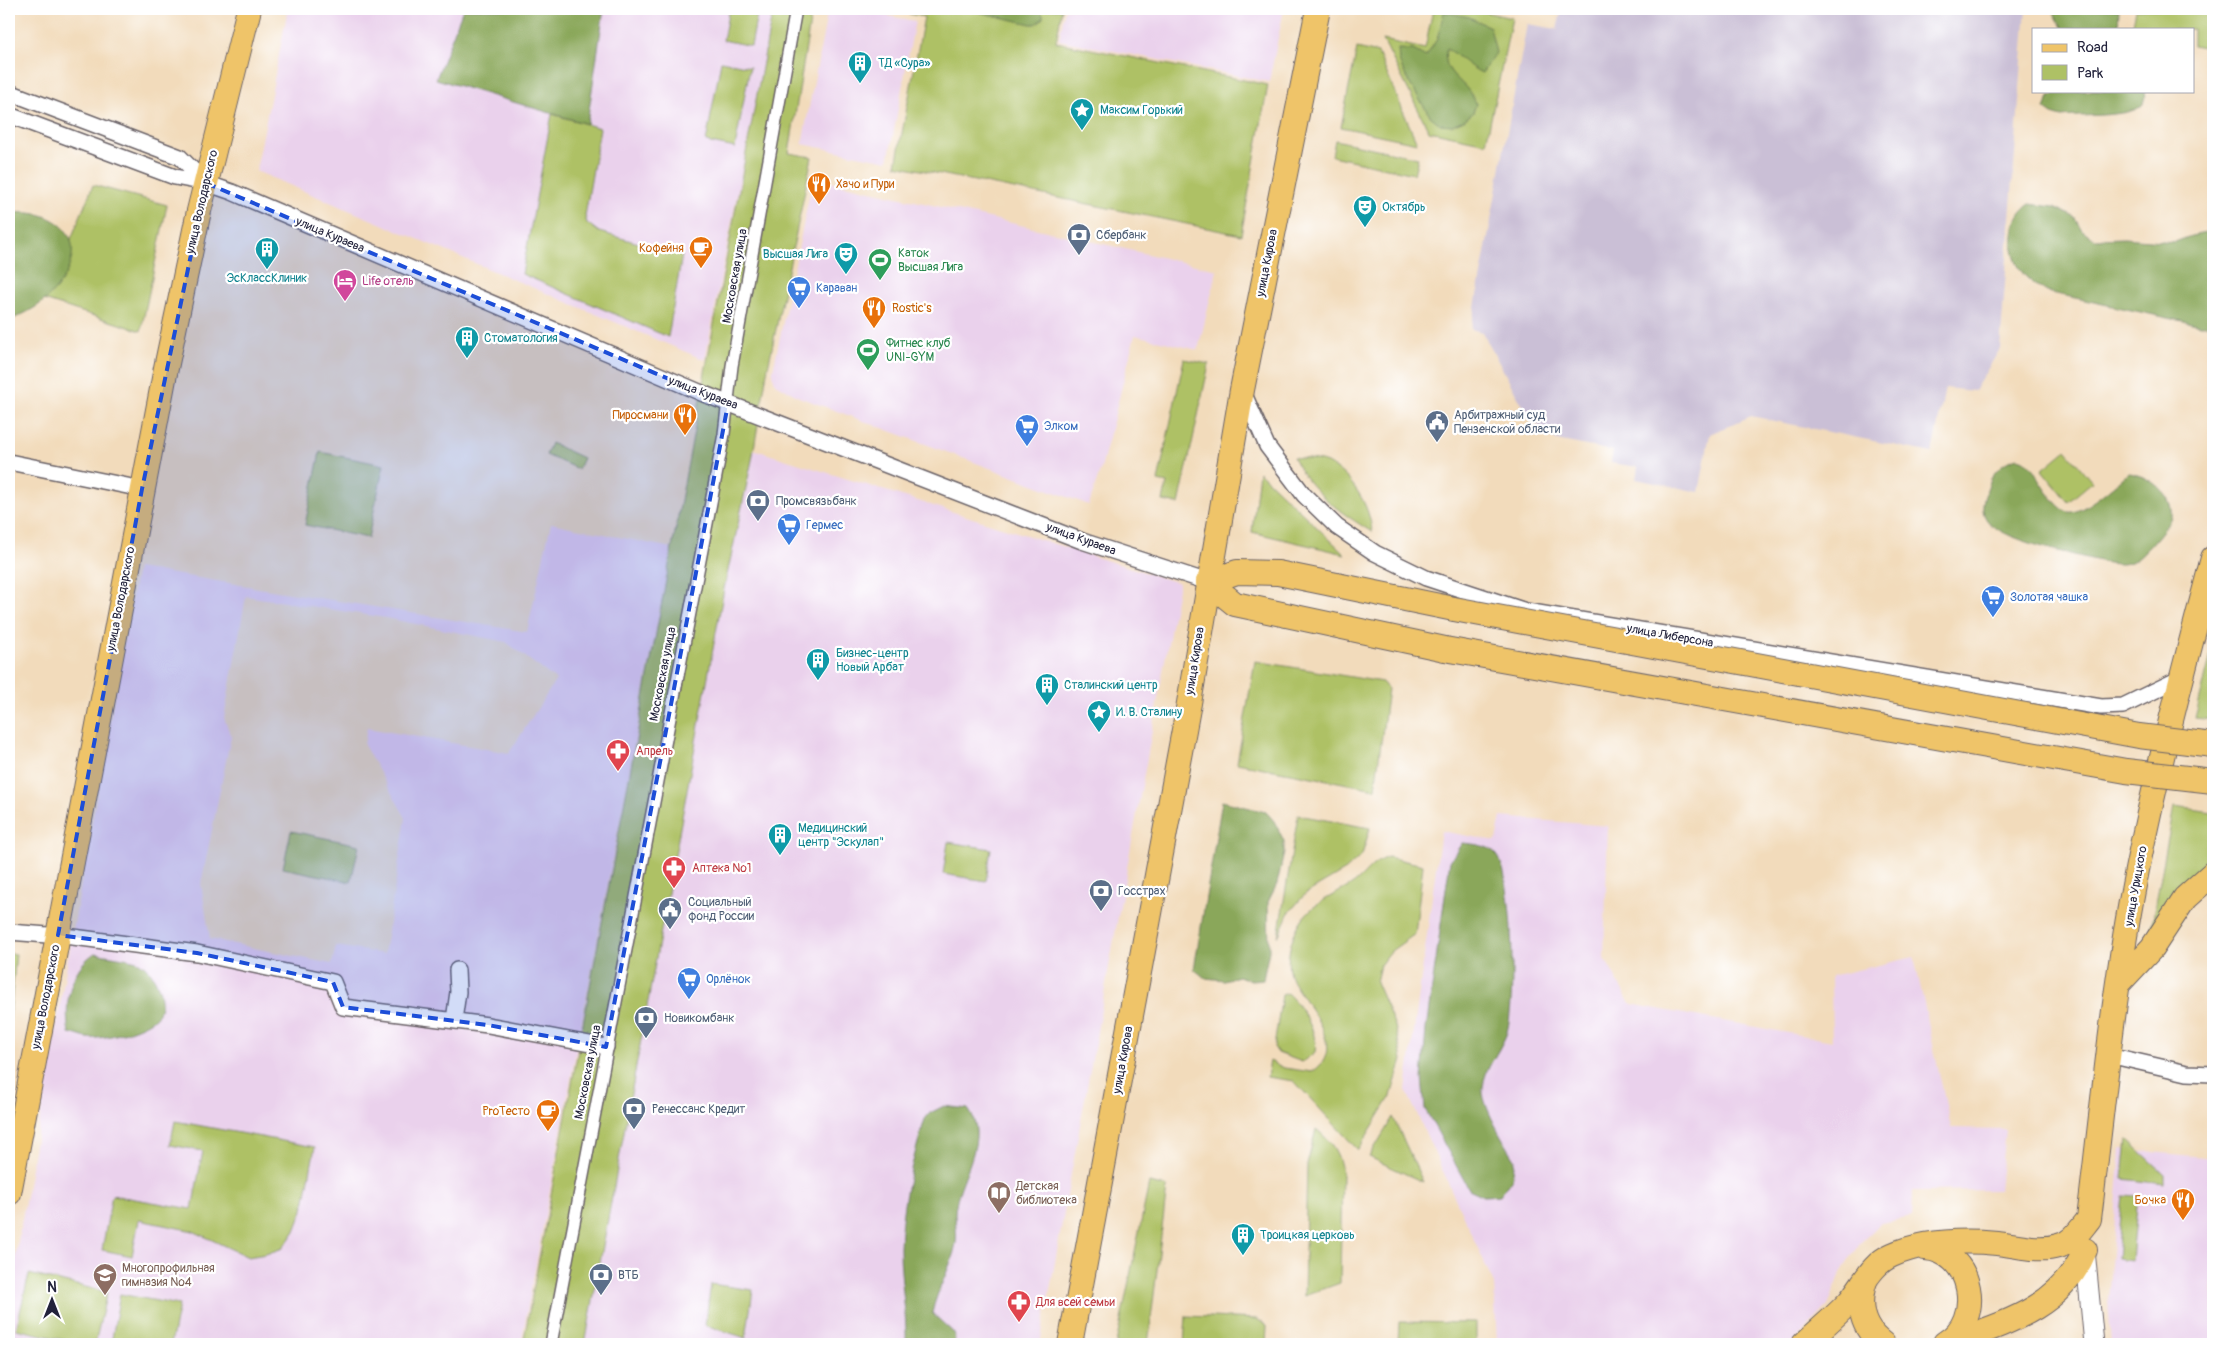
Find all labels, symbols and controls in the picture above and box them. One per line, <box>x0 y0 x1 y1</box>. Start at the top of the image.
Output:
legend <box>2032 28 2194 92</box>
text: Road <box>2077 38 2108 57</box>
building icon: ТД «Сура» <box>847 50 873 84</box>
place label: ТД «Сура» <box>878 56 930 71</box>
text: Park <box>2077 64 2104 83</box>
place icon: Максим Горький <box>1069 97 1095 131</box>
place label: Максим Горький <box>1100 103 1183 118</box>
street label: улица Володарского <box>183 148 221 256</box>
restaurant icon: Хачо и Пури <box>806 171 832 205</box>
place label: Хачо и Пури <box>836 177 895 192</box>
theatre icon: Октябрь <box>1352 194 1378 228</box>
place label: Октябрь <box>1382 200 1426 215</box>
street label: улица Кураева <box>292 213 367 256</box>
bank icon: Сбербанк <box>1066 222 1092 256</box>
street label: Московская улица <box>719 227 751 324</box>
place label: Сбербанк <box>1096 228 1147 243</box>
street label: улица Кирова <box>1253 228 1281 299</box>
cafe icon: Кофейня <box>688 235 714 269</box>
building icon: ЭсКлассКлиник <box>254 236 280 270</box>
place label: Кофейня <box>639 241 684 256</box>
theatre icon: Высшая Лига <box>833 241 859 275</box>
place label: Каток Высшая Лига <box>898 246 964 275</box>
place label: Высшая Лига <box>763 247 828 262</box>
sports icon: Каток Высшая Лига <box>867 247 893 281</box>
hotel icon: Life отель <box>332 268 358 302</box>
place label: ЭсКлассКлиник <box>227 271 307 286</box>
place label: Life отель <box>362 274 414 289</box>
supermarket icon: Караван <box>786 275 812 309</box>
place label: Караван <box>816 281 857 296</box>
restaurant icon: Rostic's <box>861 295 887 329</box>
place label: Rostic's <box>892 301 932 316</box>
building icon: Стоматология <box>454 325 480 359</box>
place label: Стоматология <box>484 331 558 346</box>
place label: Фитнес клуб UNI-GYM <box>886 336 951 365</box>
sports icon: Фитнес клуб UNI-GYM <box>855 337 881 371</box>
street label: улица Кураева <box>665 373 740 413</box>
restaurant icon: Пиросмани <box>672 402 698 436</box>
place label: Пиросмани <box>612 408 669 423</box>
place label: Арбитражный суд Пензенской области <box>1454 408 1561 437</box>
public building icon: Арбитражный суд Пензенской области <box>1424 409 1450 443</box>
supermarket icon: Элком <box>1014 413 1040 447</box>
place label: Элком <box>1044 419 1078 434</box>
bank icon: Промсвязьбанк <box>745 488 771 522</box>
place label: Промсвязьбанк <box>776 494 857 509</box>
supermarket icon: Гермес <box>776 512 802 546</box>
place label: Гермес <box>806 518 843 533</box>
street label: улица Кураева <box>1043 519 1118 559</box>
street label: улица Володарского <box>103 545 139 654</box>
supermarket icon: Золотая чашка <box>1980 584 2006 618</box>
place label: Золотая чашка <box>2010 590 2089 605</box>
street label: улица Либерсона <box>1625 621 1715 651</box>
street label: Московская улица <box>647 625 680 722</box>
street label: улица Кирова <box>1182 626 1208 697</box>
place label: Бизнес-центр Новый Арбат <box>836 646 909 675</box>
building icon: Бизнес-центр Новый Арбат <box>805 647 831 681</box>
building icon: Сталинский центр <box>1034 672 1060 706</box>
place label: Сталинский центр <box>1064 678 1158 693</box>
place icon: И. В. Сталину <box>1086 699 1112 733</box>
place label: И. В. Сталину <box>1116 705 1182 720</box>
pharmacy icon: Апрель <box>605 738 631 772</box>
place label: Апрель <box>636 744 673 759</box>
place label: Медицинский центр "Эскулап" <box>798 821 884 850</box>
building icon: Медицинский центр "Эскулап" <box>767 822 793 856</box>
street label: улица Урицкого <box>2121 844 2151 928</box>
pharmacy icon: Аптека №1 <box>661 855 687 889</box>
place label: Аптека №1 <box>692 861 751 876</box>
bank icon: Госстрах <box>1088 878 1114 912</box>
place label: Госстрах <box>1118 884 1165 899</box>
place label: Социальный фонд России <box>688 895 755 924</box>
public building icon: Социальный фонд России <box>657 896 683 930</box>
street label: улица Володарского <box>28 943 64 1052</box>
supermarket icon: Орлёнок <box>676 966 702 1000</box>
place label: Орлёнок <box>706 972 751 987</box>
bank icon: Новикомбанк <box>633 1005 659 1039</box>
place label: Новикомбанк <box>664 1011 734 1026</box>
street label: Московская улица <box>572 1023 605 1120</box>
street label: улица Кирова <box>1110 1025 1136 1096</box>
bank icon: Ренессанс Кредит <box>621 1096 647 1130</box>
cafe icon: ProТесто <box>535 1098 561 1132</box>
place label: Ренессанс Кредит <box>652 1102 745 1117</box>
place label: ProТесто <box>482 1104 531 1119</box>
place label: Детская библиотека <box>1015 1179 1077 1208</box>
library icon: Детская библиотека <box>986 1180 1012 1214</box>
restaurant icon: Бочка <box>2170 1187 2196 1221</box>
place label: Бочка <box>2135 1193 2166 1208</box>
building icon: Троицкая церковь <box>1230 1222 1256 1256</box>
place label: Троицкая церковь <box>1260 1228 1355 1243</box>
place label: Многопрофильная гимназия №4 <box>122 1261 215 1290</box>
school or university icon: Многопрофильная гимназия №4 <box>92 1262 118 1296</box>
bank icon: ВТБ <box>588 1262 614 1296</box>
place label: ВТБ <box>618 1268 639 1283</box>
north arrow <box>28 1276 78 1326</box>
text: N <box>47 1279 57 1296</box>
pharmacy icon: Для всей семьи <box>1006 1289 1032 1323</box>
place label: Для всей семьи <box>1035 1295 1115 1310</box>

